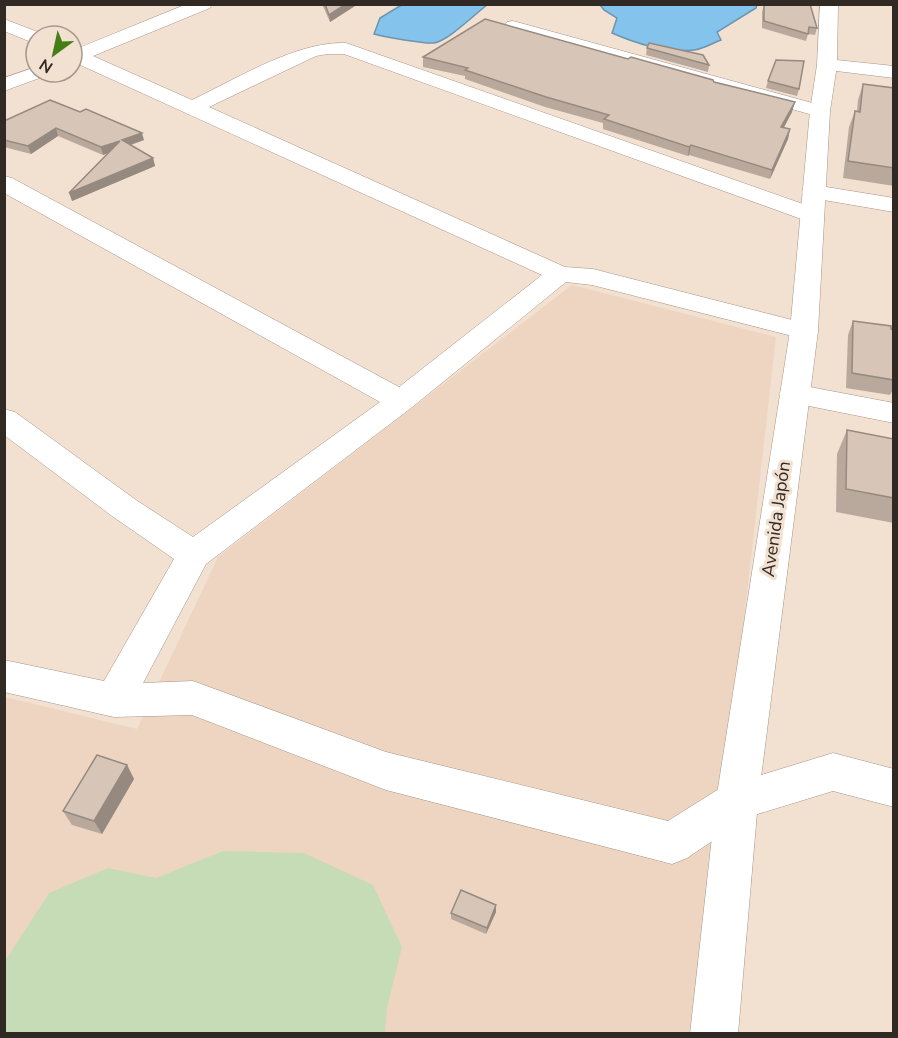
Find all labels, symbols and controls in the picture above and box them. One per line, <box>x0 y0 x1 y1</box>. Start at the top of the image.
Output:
north arrow <box>24 24 84 84</box>
text: N <box>35 53 57 78</box>
street label: Avenida Japón <box>756 460 796 578</box>

